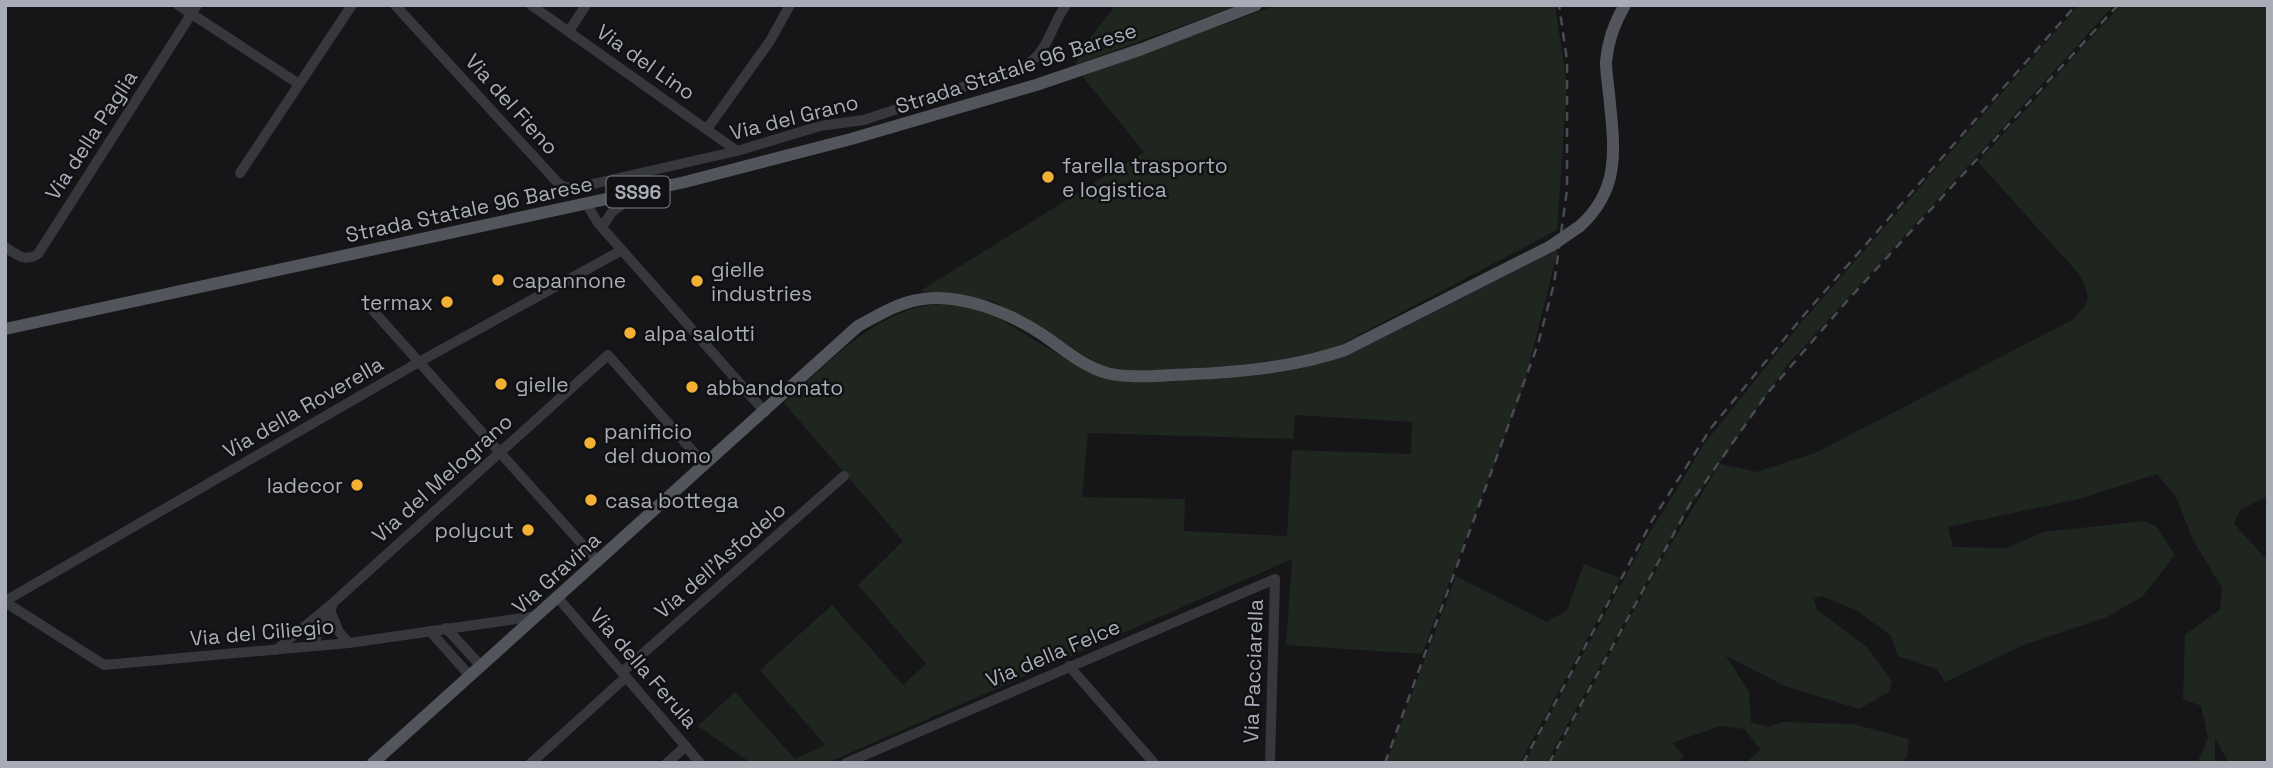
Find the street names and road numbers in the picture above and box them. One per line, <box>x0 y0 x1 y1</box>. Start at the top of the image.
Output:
street label: Strada Statale 96 Barese <box>892 16 1140 120</box>
street label: Via del Lino <box>591 18 701 106</box>
street label: Via del Fieno <box>460 48 564 160</box>
street label: Via della Paglia <box>39 65 143 205</box>
street label: Via del Grano <box>727 88 861 146</box>
street label: Strada Statale 96 Barese <box>343 170 595 248</box>
road number: SS96 <box>606 176 670 208</box>
street label: Via della Roverella <box>218 350 388 464</box>
street label: Via del Melograno <box>366 408 518 548</box>
street label: Via dell'Asfodelo <box>649 496 791 624</box>
street label: Via Gravina <box>506 526 606 620</box>
street label: Via Pacciarella <box>1237 598 1269 744</box>
street label: Via della Ferula <box>584 602 704 734</box>
street label: Via del Ciliegio <box>189 612 335 652</box>
street label: Via della Felce <box>982 613 1124 693</box>

